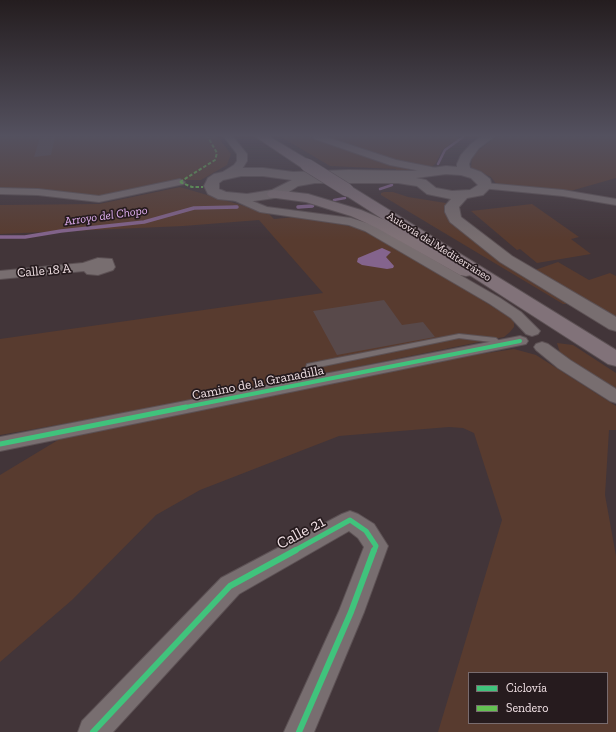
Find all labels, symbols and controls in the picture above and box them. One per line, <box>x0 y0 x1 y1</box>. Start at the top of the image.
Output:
water label: Arroyo del Chopo <box>64 203 148 229</box>
street label: Autovía del Mediterráneo <box>384 209 494 285</box>
street label: Calle 18 A <box>16 261 72 281</box>
street label: Camino de la Granadilla <box>191 363 325 403</box>
street label: Calle 21 <box>273 512 329 554</box>
legend <box>468 672 608 724</box>
text: Ciclovía <box>506 681 547 695</box>
text: Sendero <box>506 701 548 715</box>

